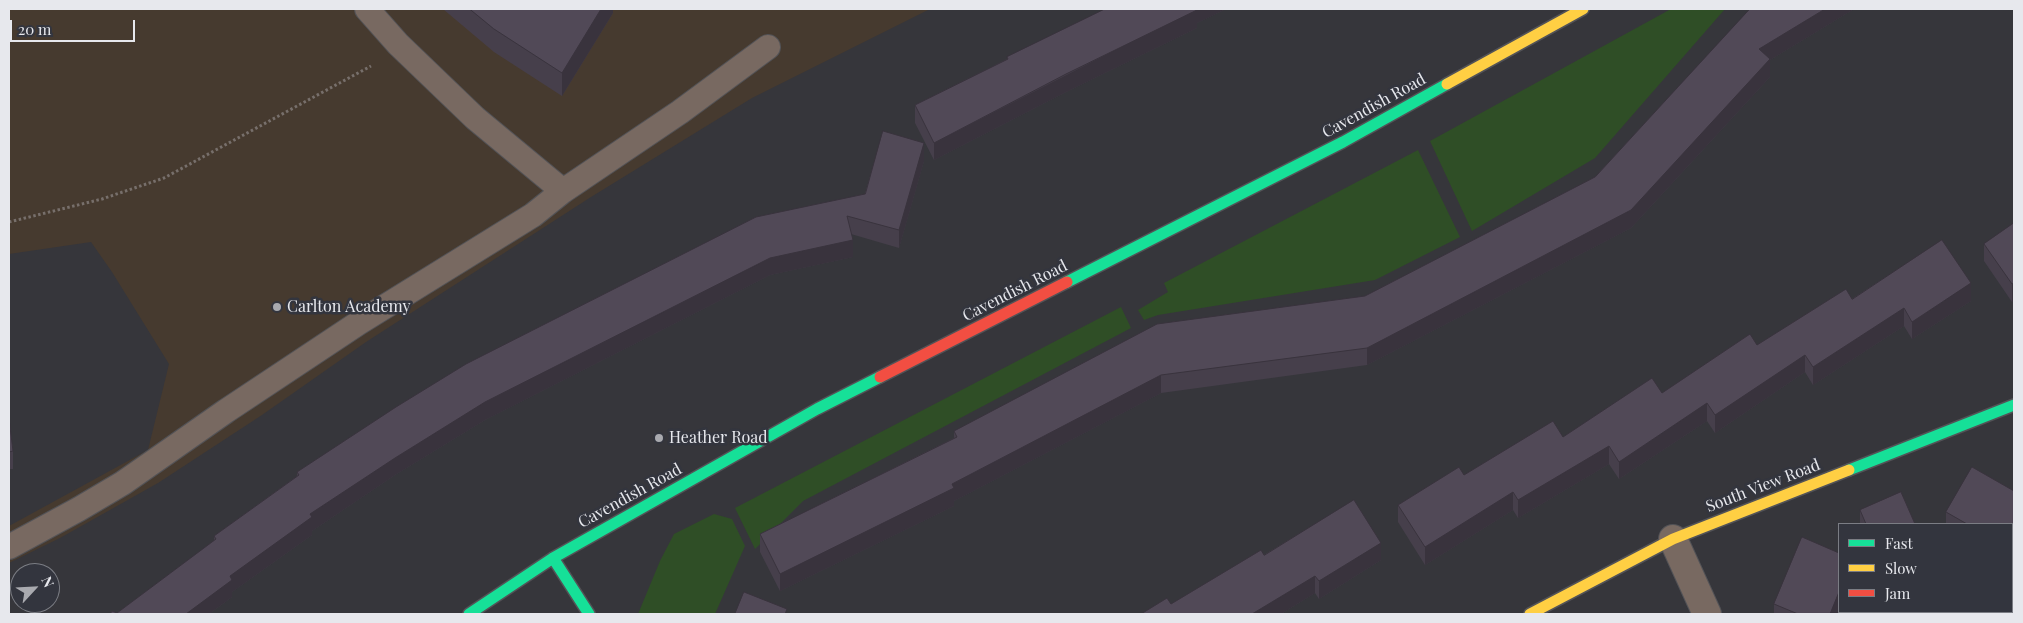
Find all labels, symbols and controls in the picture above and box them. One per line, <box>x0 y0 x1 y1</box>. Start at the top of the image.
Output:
scale bar <box>12 10 138 42</box>
text: 20 m <box>18 19 51 39</box>
street label: Cavendish Road <box>1319 70 1429 142</box>
street label: Cavendish Road <box>959 256 1071 326</box>
place label: Carlton Academy <box>287 297 411 317</box>
marker: Carlton Academy <box>271 301 283 313</box>
place label: Heather Road <box>669 428 768 448</box>
marker: Heather Road <box>653 432 665 444</box>
street label: South View Road <box>1703 455 1823 517</box>
street label: Cavendish Road <box>575 460 685 532</box>
legend <box>1838 523 2013 613</box>
text: Fast <box>1885 533 1913 553</box>
text: Slow <box>1885 558 1917 578</box>
north arrow <box>10 563 60 613</box>
text: N <box>37 573 59 590</box>
text: Jam <box>1885 583 1910 603</box>

